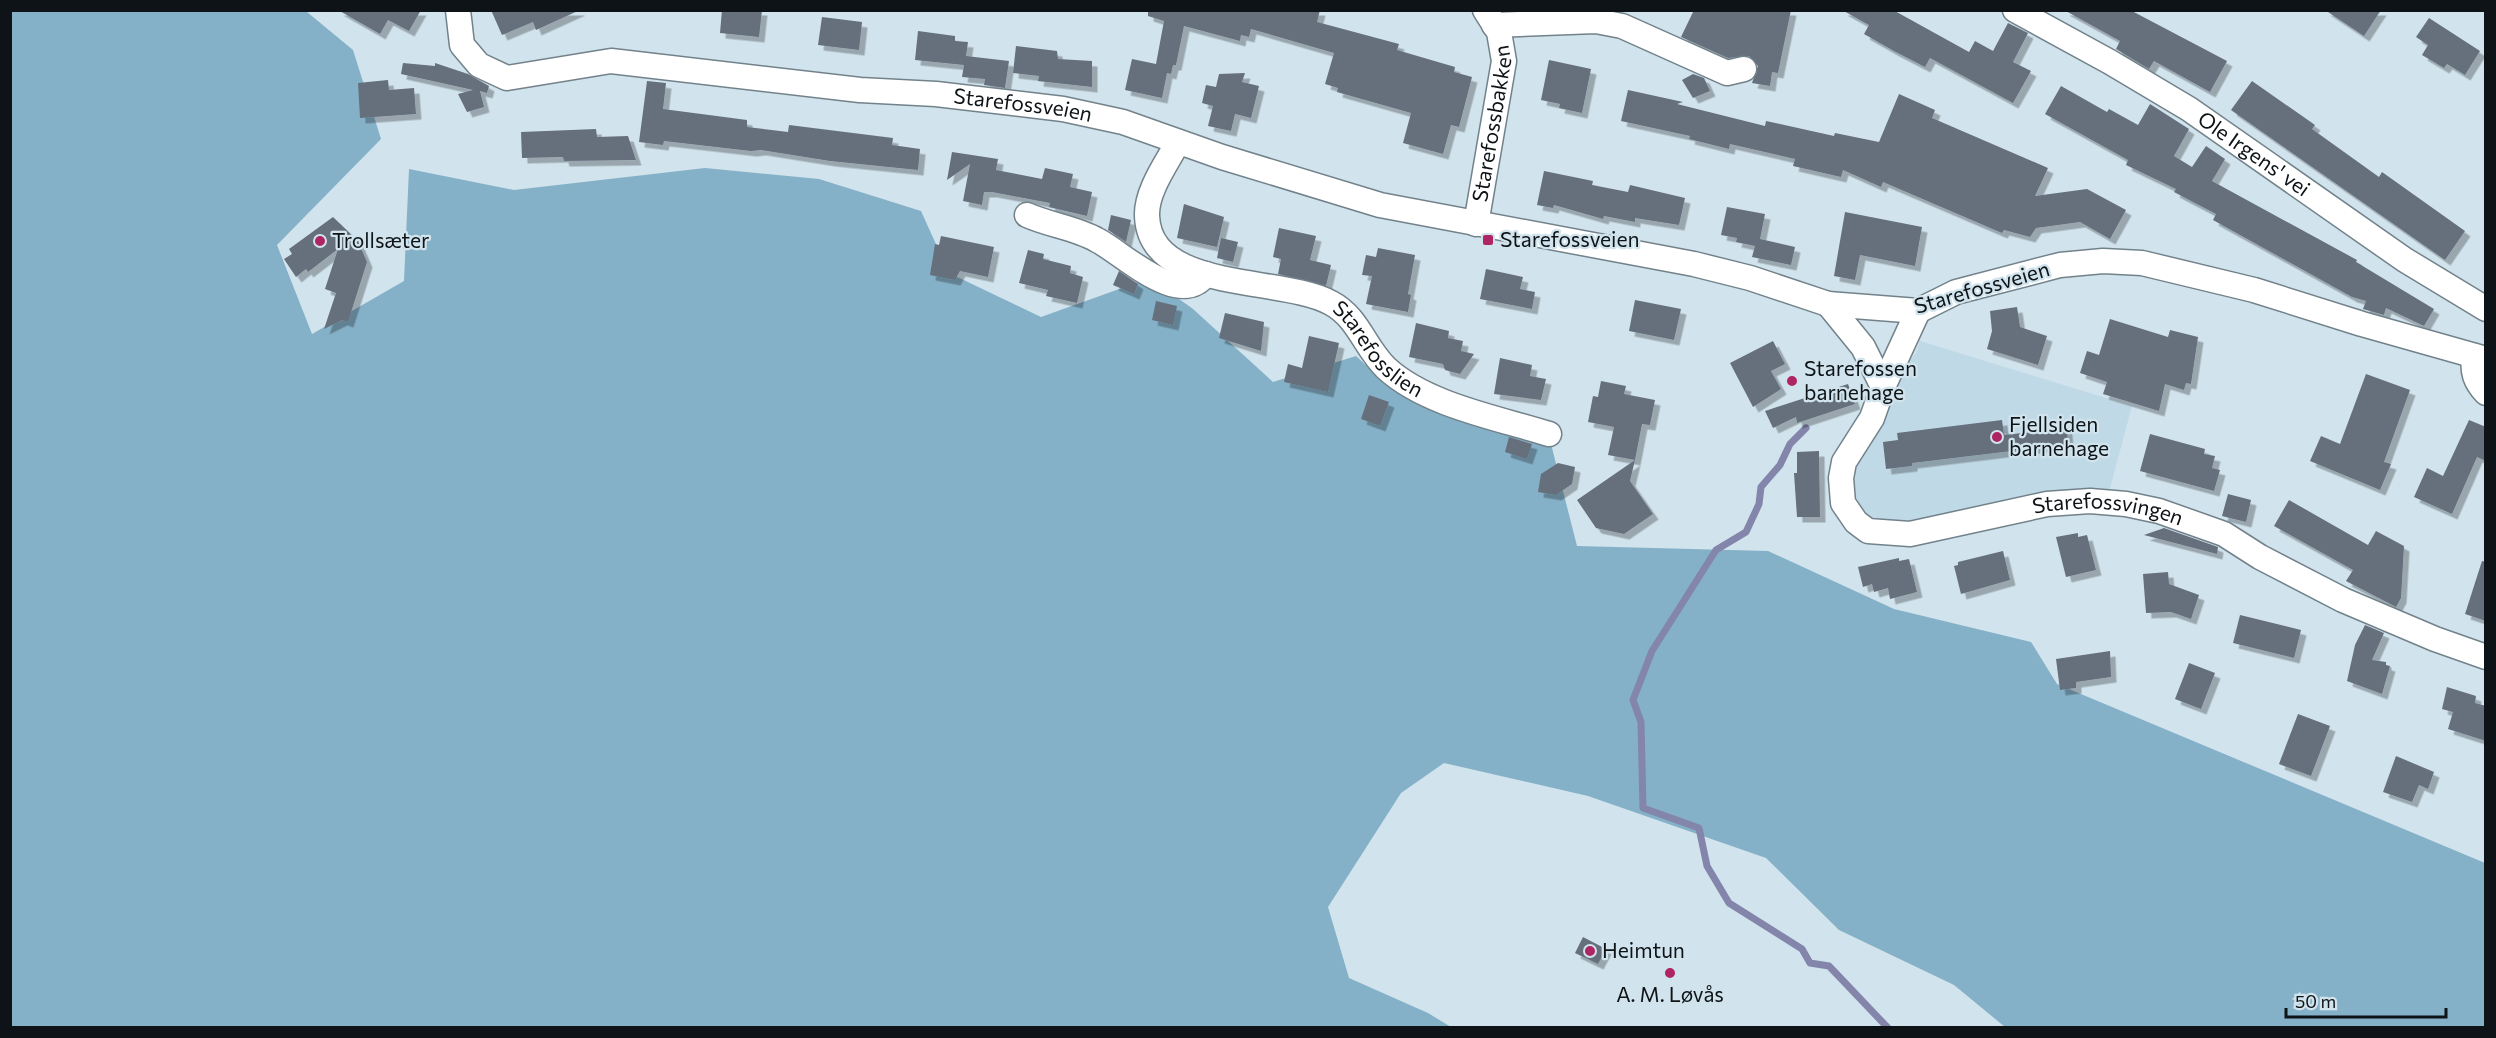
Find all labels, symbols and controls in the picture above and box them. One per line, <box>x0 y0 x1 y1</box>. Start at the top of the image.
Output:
street label: Starefossbakken <box>1466 43 1516 204</box>
street label: Starefossveien <box>952 82 1095 126</box>
street label: Ole Irgens' vei <box>2194 105 2315 201</box>
place label: Starefossveien <box>1500 226 1640 251</box>
place label: Trollsæter <box>332 227 429 252</box>
marker: Starefossveien <box>1481 233 1495 247</box>
marker: Trollsæter <box>313 234 327 248</box>
street label: Starefossveien <box>1911 255 2052 318</box>
street label: Starefosslien <box>1329 294 1428 401</box>
place label: Starefossen barnehage <box>1804 355 1917 404</box>
marker: Starefossen barnehage <box>1785 374 1799 388</box>
place label: Fjellsiden barnehage <box>2009 411 2109 460</box>
marker: Fjellsiden barnehage <box>1990 430 2004 444</box>
street label: Starefossvingen <box>2030 487 2187 530</box>
place label: Heimtun <box>1602 937 1685 962</box>
marker: Heimtun <box>1583 944 1597 958</box>
marker: A. M. Løvås <box>1663 966 1677 980</box>
place label: A. M. Løvås <box>1616 981 1724 1006</box>
scale bar <box>2286 981 2446 1019</box>
text: 50 m <box>2295 990 2336 1012</box>

